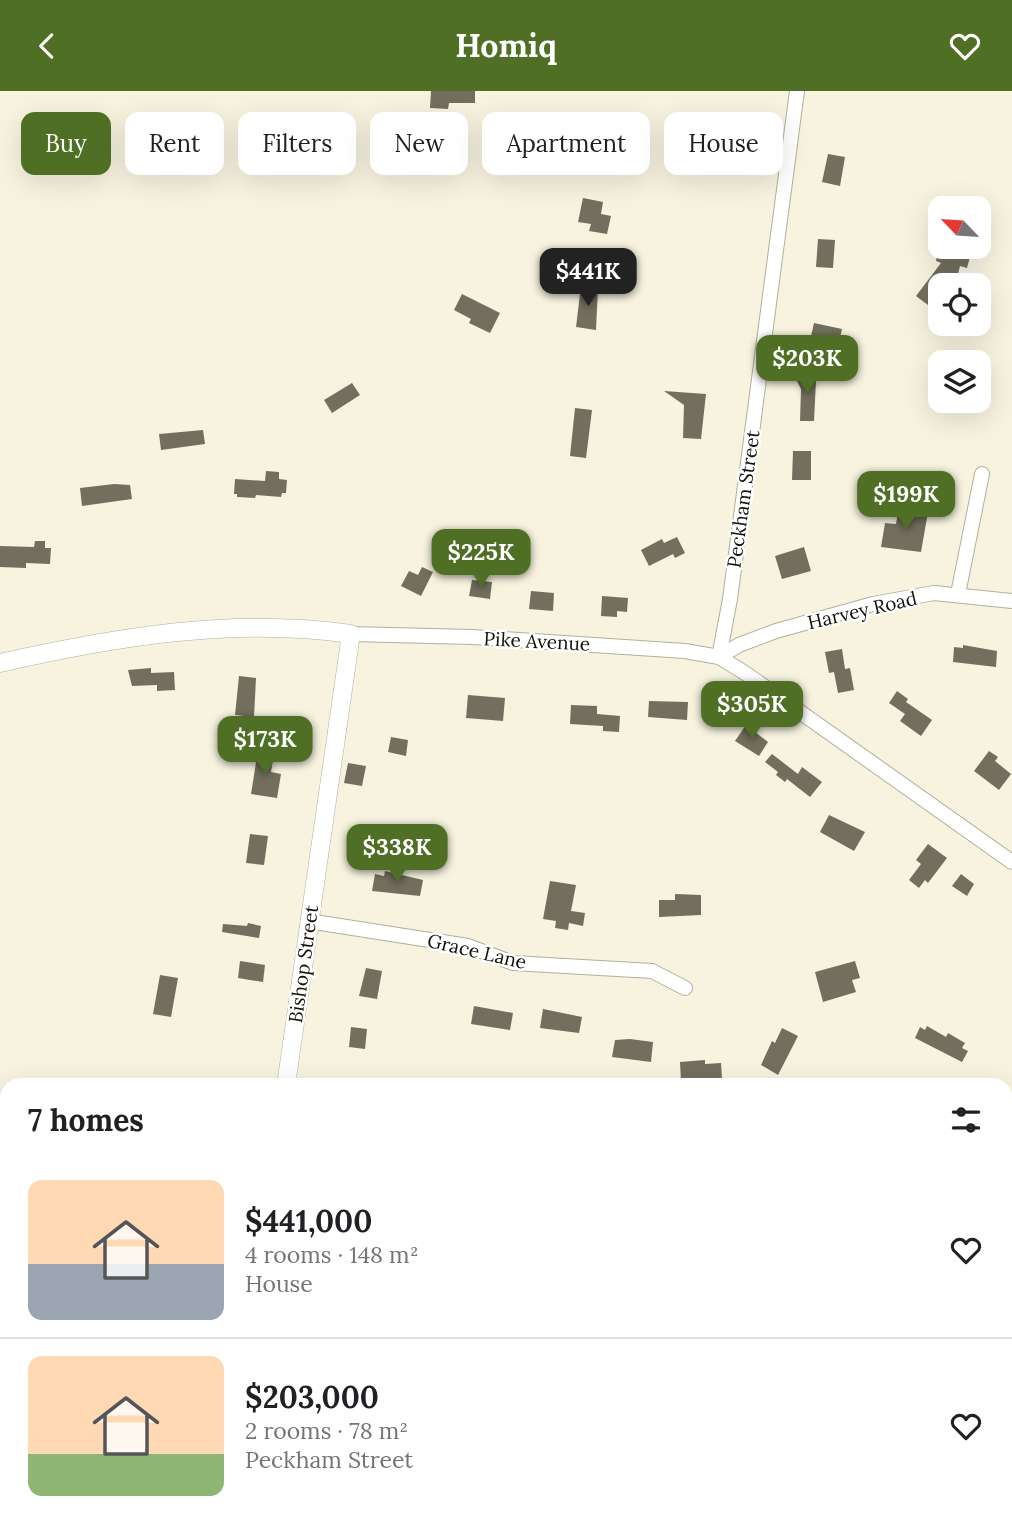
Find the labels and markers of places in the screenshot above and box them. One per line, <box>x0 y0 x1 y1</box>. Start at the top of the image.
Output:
pin: $441K <box>539 249 637 308</box>
pin: $203K <box>758 335 856 395</box>
pin: $199K <box>857 471 955 531</box>
pin: $225K <box>432 529 530 589</box>
pin: $305K <box>703 681 801 741</box>
pin: $173K <box>216 717 314 776</box>
pin: $338K <box>348 825 446 884</box>

